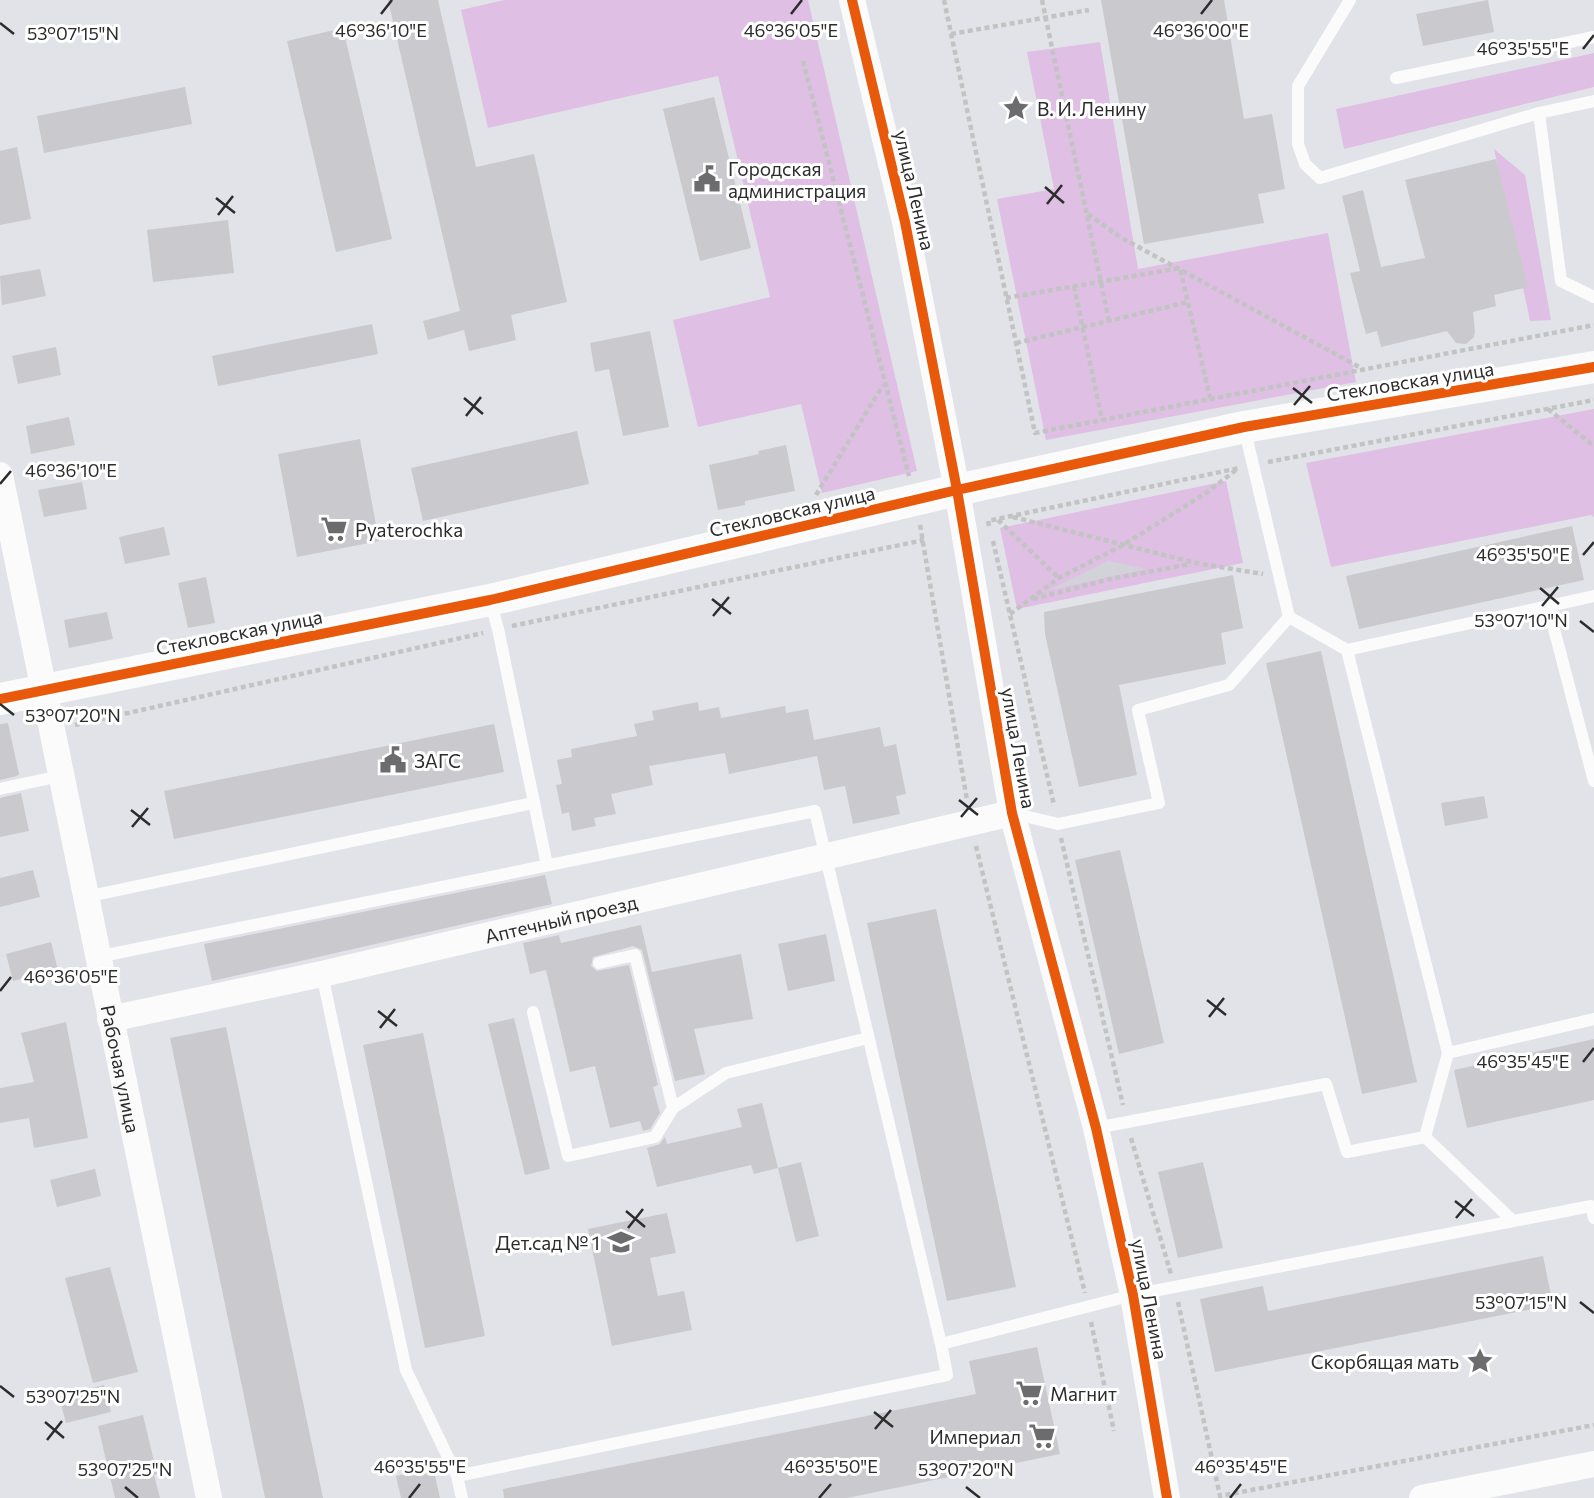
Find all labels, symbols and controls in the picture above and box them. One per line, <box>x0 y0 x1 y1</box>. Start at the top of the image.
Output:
text: 46°36'10"E <box>335 19 427 41</box>
text: 46°36'05"E <box>744 19 838 41</box>
text: 46°36'00"E <box>1153 19 1249 41</box>
text: 53°07'15"N <box>27 22 119 44</box>
text: 46°35'55"E <box>1477 37 1569 59</box>
place icon: В. И. Ленину <box>1001 93 1031 123</box>
place label: В. И. Ленину <box>1037 97 1147 120</box>
street label: улица Ленина <box>890 128 940 252</box>
place label: Городская администрация <box>728 157 866 202</box>
public building icon: Городская администрация <box>692 164 722 194</box>
street label: Стекловская улица <box>1325 356 1495 406</box>
text: 46°36'10"E <box>25 459 117 481</box>
street label: Стекловская улица <box>707 481 877 541</box>
supermarket icon: Pyaterochka <box>319 514 349 544</box>
place label: Pyaterochka <box>355 518 463 541</box>
text: 46°35'50"E <box>1476 543 1570 565</box>
street label: Стекловская улица <box>154 605 324 659</box>
text: 53°07'10"N <box>1474 609 1568 631</box>
street label: улица Ленина <box>997 686 1041 810</box>
text: 53°07'20"N <box>25 704 121 726</box>
public building icon: ЗАГС <box>378 745 408 775</box>
place label: ЗАГС <box>414 749 461 772</box>
street label: Аптечный проезд <box>482 889 639 947</box>
text: 46°36'05"E <box>24 965 118 987</box>
street label: Рабочая улица <box>97 1003 146 1135</box>
text: 46°35'45"E <box>1477 1050 1569 1072</box>
school or university icon: Дет.сад № 1 <box>606 1227 636 1257</box>
place label: Дет.сад № 1 <box>496 1231 600 1254</box>
street label: улица Ленина <box>1127 1237 1173 1361</box>
text: 53°07'15"N <box>1475 1291 1567 1313</box>
place icon: Скорбящая мать <box>1465 1346 1495 1376</box>
place label: Скорбящая мать <box>1311 1350 1459 1373</box>
supermarket icon: Магнит <box>1014 1378 1044 1408</box>
place label: Магнит <box>1050 1382 1117 1405</box>
text: 53°07'25"N <box>26 1385 120 1407</box>
supermarket icon: Империал <box>1027 1421 1057 1451</box>
place label: Империал <box>929 1425 1021 1448</box>
text: 46°35'55"E <box>374 1455 466 1477</box>
text: 46°35'50"E <box>784 1455 878 1477</box>
text: 46°35'45"E <box>1195 1455 1287 1477</box>
text: 53°07'25"N <box>78 1458 172 1480</box>
text: 53°07'20"N <box>918 1458 1014 1480</box>

